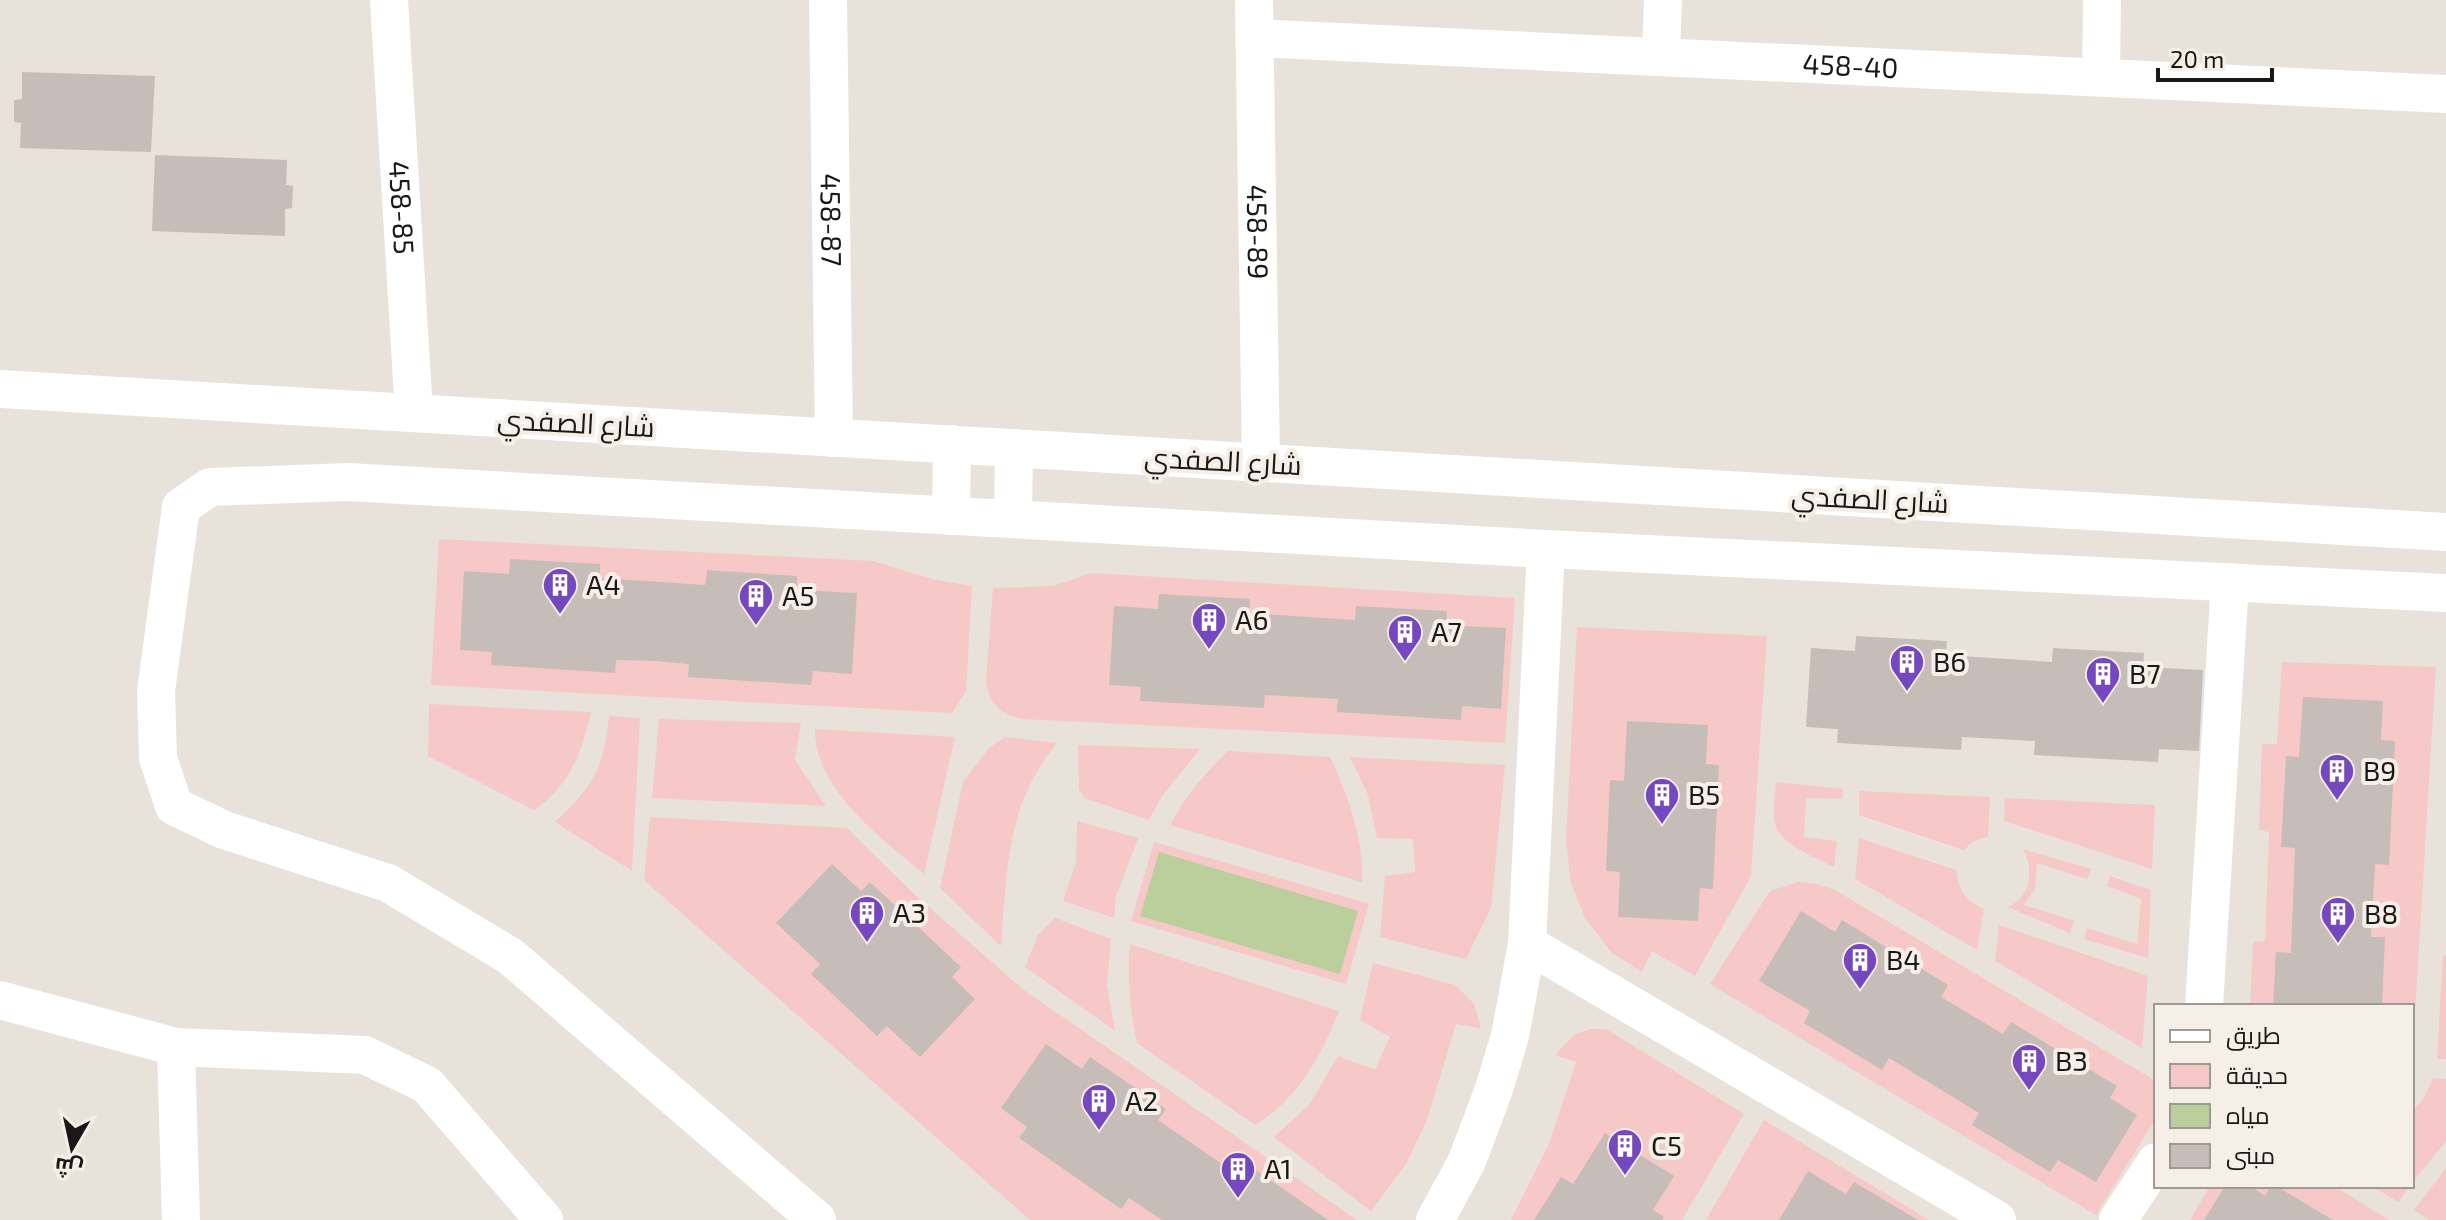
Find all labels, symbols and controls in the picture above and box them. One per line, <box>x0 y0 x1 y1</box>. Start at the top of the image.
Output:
scale bar <box>2158 32 2272 82</box>
text: 20 m <box>2170 44 2224 73</box>
street label: 458-40 <box>1802 46 1899 84</box>
street label: 458-85 <box>383 160 422 255</box>
street label: 458-87 <box>814 173 850 267</box>
street label: 458-89 <box>1241 184 1276 280</box>
street label: شارع الصفدي <box>496 401 656 449</box>
street label: شارع الصفدي <box>1143 439 1303 487</box>
street label: شارع الصفدي <box>1790 477 1950 525</box>
building icon: A4 <box>541 566 579 616</box>
place label: A4 <box>586 567 621 601</box>
building icon: A5 <box>737 577 775 627</box>
place label: A5 <box>782 578 814 612</box>
building icon: A6 <box>1190 601 1228 651</box>
place label: A6 <box>1235 602 1268 636</box>
building icon: A7 <box>1386 613 1424 663</box>
place label: A7 <box>1431 614 1462 648</box>
building icon: B6 <box>1888 643 1926 693</box>
place label: B6 <box>1933 644 1966 678</box>
building icon: B7 <box>2084 655 2122 705</box>
place label: B7 <box>2129 656 2161 690</box>
building icon: B9 <box>2318 752 2356 802</box>
place label: B9 <box>2363 753 2396 787</box>
building icon: B5 <box>1643 776 1681 826</box>
place label: B5 <box>1688 777 1720 811</box>
building icon: A3 <box>848 894 886 944</box>
place label: A3 <box>893 895 926 929</box>
building icon: B8 <box>2319 895 2357 945</box>
place label: B8 <box>2364 896 2398 930</box>
building icon: B4 <box>1841 941 1879 991</box>
place label: B4 <box>1886 942 1921 976</box>
legend <box>2154 1004 2414 1188</box>
text: طريق <box>2226 1020 2281 1051</box>
building icon: B3 <box>2010 1042 2048 1092</box>
place label: B3 <box>2055 1043 2088 1077</box>
text: حديقة <box>2226 1060 2288 1089</box>
building icon: A2 <box>1080 1082 1118 1132</box>
place label: A2 <box>1125 1083 1158 1117</box>
text: مياه <box>2226 1100 2270 1129</box>
north arrow <box>32 1108 112 1188</box>
building icon: C5 <box>1606 1127 1644 1177</box>
place label: C5 <box>1651 1128 1682 1162</box>
text: مبنى <box>2226 1140 2275 1170</box>
building icon: A1 <box>1219 1150 1257 1200</box>
place label: A1 <box>1264 1151 1292 1185</box>
text: ش <box>53 1152 85 1184</box>

